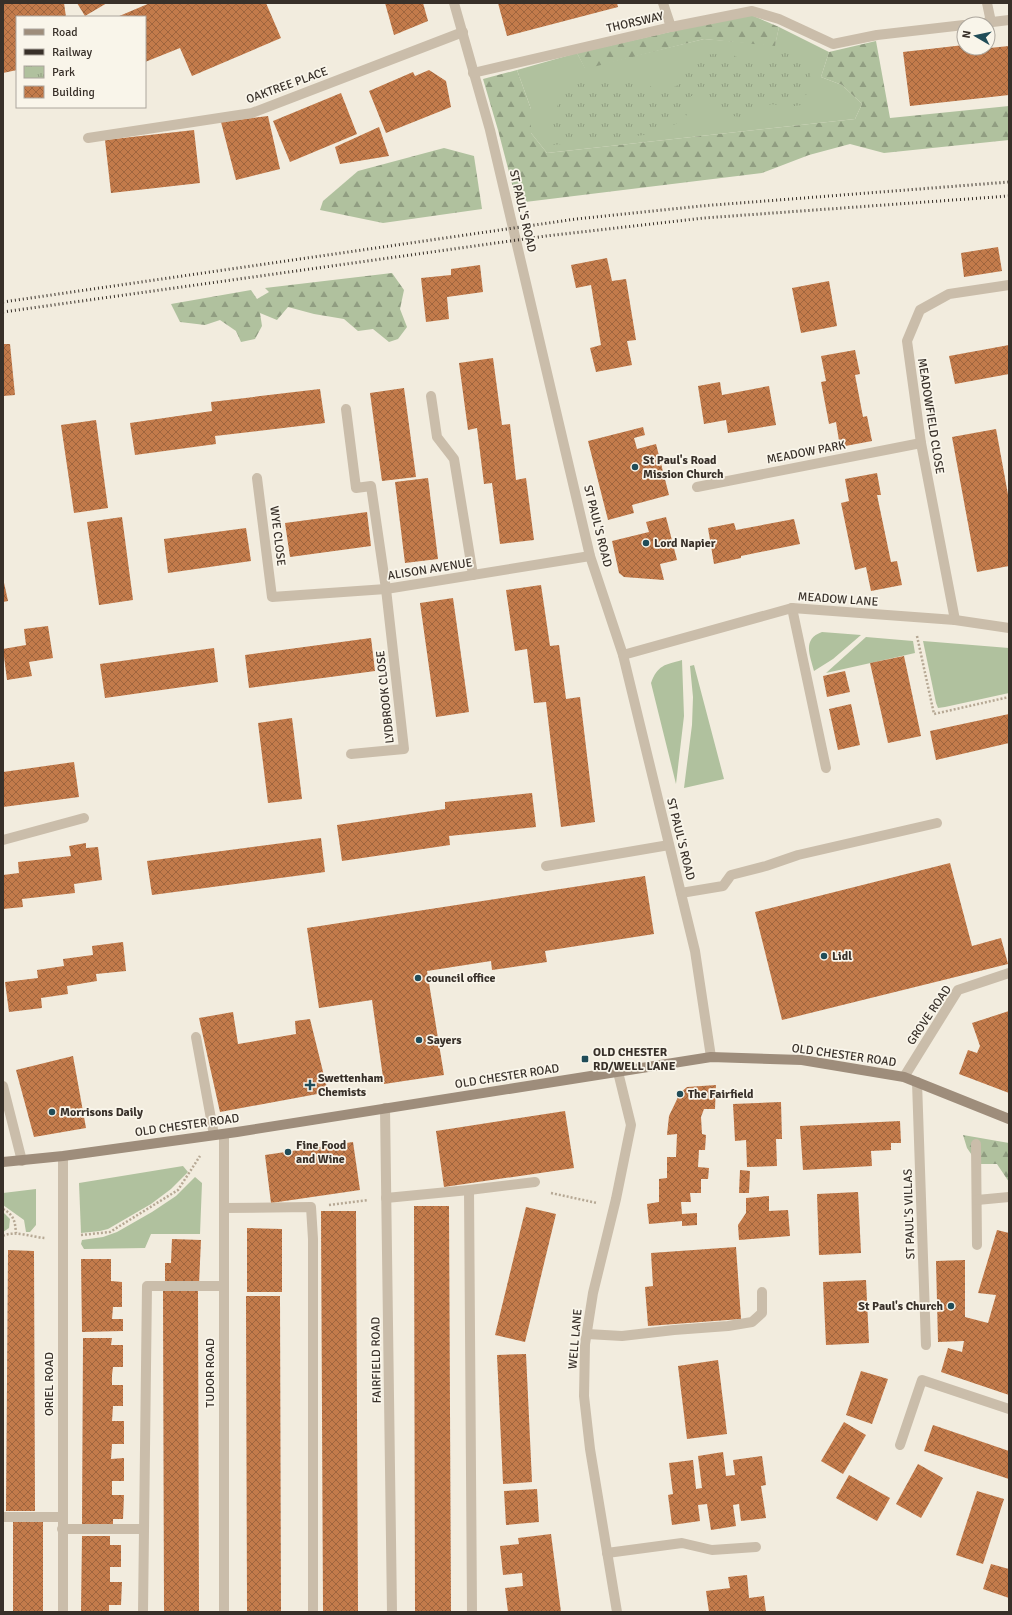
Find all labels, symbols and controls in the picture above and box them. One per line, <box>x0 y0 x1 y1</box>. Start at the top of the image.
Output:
street label: THORSWAY <box>605 9 665 36</box>
legend <box>16 16 146 108</box>
north arrow <box>956 16 996 56</box>
text: Road <box>52 25 78 40</box>
text: N <box>960 30 974 39</box>
text: Railway <box>52 45 92 60</box>
street label: OAKTREE PLACE <box>244 64 330 107</box>
text: Park <box>52 65 75 80</box>
text: Building <box>52 85 95 100</box>
street label: ST PAUL'S ROAD <box>506 169 539 254</box>
street label: MEADOWFIELD CLOSE <box>914 357 947 475</box>
street label: MEADOW PARK <box>765 437 847 467</box>
place label: St Paul's Road Mission Church <box>643 453 724 482</box>
marker: St Paul's Road Mission Church <box>630 462 640 472</box>
street label: ST PAUL'S ROAD <box>580 484 615 569</box>
street label: WYE CLOSE <box>266 505 289 567</box>
place label: Lord Napier <box>654 536 716 551</box>
marker: Lord Napier <box>641 538 651 548</box>
street label: ALISON AVENUE <box>387 555 474 584</box>
street label: MEADOW LANE <box>797 589 879 610</box>
street label: LYDBROOK CLOSE <box>373 650 398 744</box>
street label: ST PAUL'S ROAD <box>663 797 698 882</box>
place label: Lidl <box>832 949 852 964</box>
marker: Lidl <box>819 951 829 961</box>
place label: council office <box>426 971 496 986</box>
marker: council office <box>413 973 423 983</box>
street label: GROVE ROAD <box>904 982 955 1048</box>
place label: Sayers <box>427 1033 462 1048</box>
marker: Sayers <box>414 1035 424 1045</box>
street label: OLD CHESTER ROAD <box>791 1041 897 1070</box>
place label: OLD CHESTER RD/WELL LANE <box>593 1045 676 1074</box>
marker: OLD CHESTER RD/WELL LANE <box>580 1054 590 1064</box>
street label: OLD CHESTER ROAD <box>454 1061 561 1092</box>
place label: Swettenham Chemists <box>318 1071 384 1100</box>
marker: Swettenham Chemists <box>305 1080 315 1090</box>
place label: The Fairfield <box>688 1087 754 1102</box>
marker: The Fairfield <box>675 1089 685 1099</box>
place label: Morrisons Daily <box>60 1105 143 1120</box>
marker: Morrisons Daily <box>47 1107 57 1117</box>
street label: OLD CHESTER ROAD <box>134 1111 240 1140</box>
place label: Fine Food and Wine <box>296 1138 347 1167</box>
marker: Fine Food and Wine <box>283 1147 293 1157</box>
street label: ST PAUL'S VILLAS <box>900 1168 919 1260</box>
place label: St Paul's Church <box>858 1299 943 1314</box>
marker: St Paul's Church <box>946 1301 956 1311</box>
street label: WELL LANE <box>565 1308 586 1370</box>
street label: FAIRFIELD ROAD <box>368 1316 385 1403</box>
street label: TUDOR ROAD <box>203 1338 218 1408</box>
street label: ORIEL ROAD <box>42 1352 57 1416</box>

